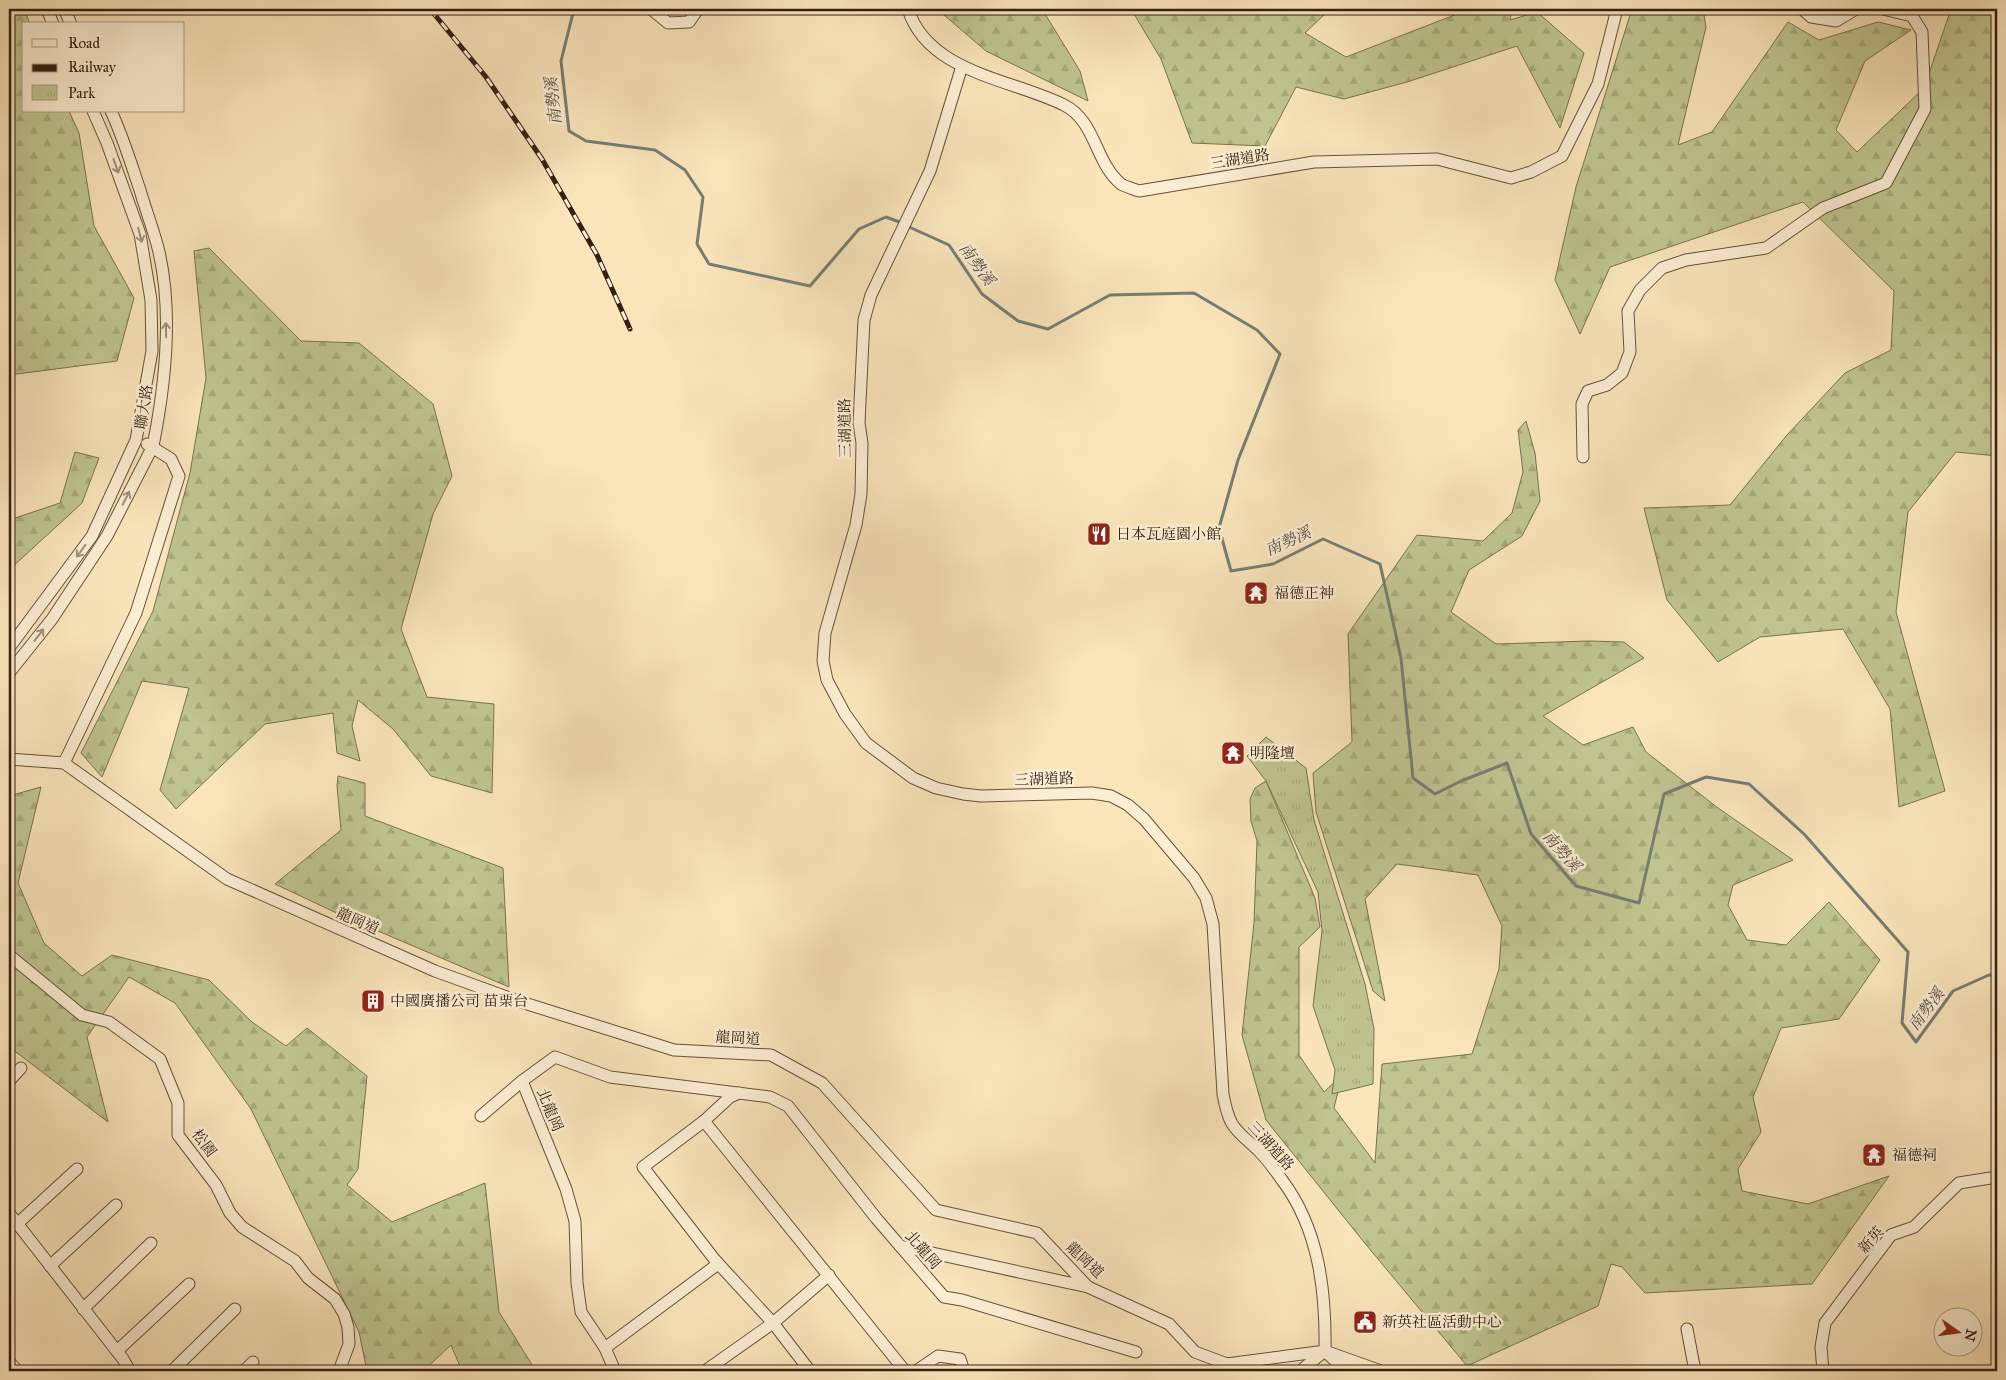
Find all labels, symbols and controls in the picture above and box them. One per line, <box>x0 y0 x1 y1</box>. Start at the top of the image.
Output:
legend <box>22 22 185 112</box>
text: Road <box>68 34 100 52</box>
text: Railway <box>68 58 117 76</box>
water label: 南勢溪 <box>541 74 565 126</box>
text: Park <box>68 84 95 102</box>
street label: 三湖道路 <box>1209 145 1271 173</box>
one-way arrow <box>112 158 121 173</box>
one-way arrow <box>136 227 145 243</box>
water label: 南勢溪 <box>955 239 1000 291</box>
one-way arrow <box>161 323 171 339</box>
street label: 聯大路 <box>132 383 156 431</box>
street label: 三湖道路 <box>835 398 855 458</box>
one-way arrow <box>122 491 131 506</box>
restaurant icon: 日本瓦庭園小館 <box>1086 521 1112 547</box>
water label: 南勢溪 <box>1262 522 1316 559</box>
place label: 日本瓦庭園小館 <box>1116 525 1221 543</box>
one-way arrow <box>76 544 86 558</box>
temple icon: 福德正神 <box>1243 580 1269 606</box>
place label: 福德正神 <box>1274 584 1334 602</box>
one-way arrow <box>33 629 44 642</box>
temple icon: 明隆壇 <box>1220 740 1246 766</box>
place label: 明隆壇 <box>1250 744 1295 762</box>
street label: 三湖道路 <box>1014 769 1074 789</box>
water label: 南勢溪 <box>1539 827 1586 877</box>
street label: 龍岡道 <box>334 904 382 938</box>
water label: 南勢溪 <box>1904 983 1949 1034</box>
building icon: 中國廣播公司 苗栗台 <box>360 988 386 1014</box>
place label: 中國廣播公司 苗栗台 <box>390 992 528 1010</box>
street label: 龍岡道 <box>715 1028 761 1048</box>
street label: 北龍岡 <box>533 1086 567 1134</box>
street label: 三湖道路 <box>1244 1118 1298 1174</box>
street label: 松園 <box>188 1126 220 1160</box>
temple icon: 福德祠 <box>1861 1142 1887 1168</box>
place label: 福德祠 <box>1892 1146 1937 1164</box>
street label: 新英 <box>1854 1223 1888 1257</box>
street label: 北龍岡 <box>901 1227 945 1273</box>
street label: 龍岡道 <box>1062 1238 1108 1282</box>
north arrow <box>1934 1308 1984 1358</box>
public building icon: 新英社區活動中心 <box>1352 1309 1378 1335</box>
place label: 新英社區活動中心 <box>1382 1313 1502 1331</box>
text: N <box>1960 1327 1980 1343</box>

